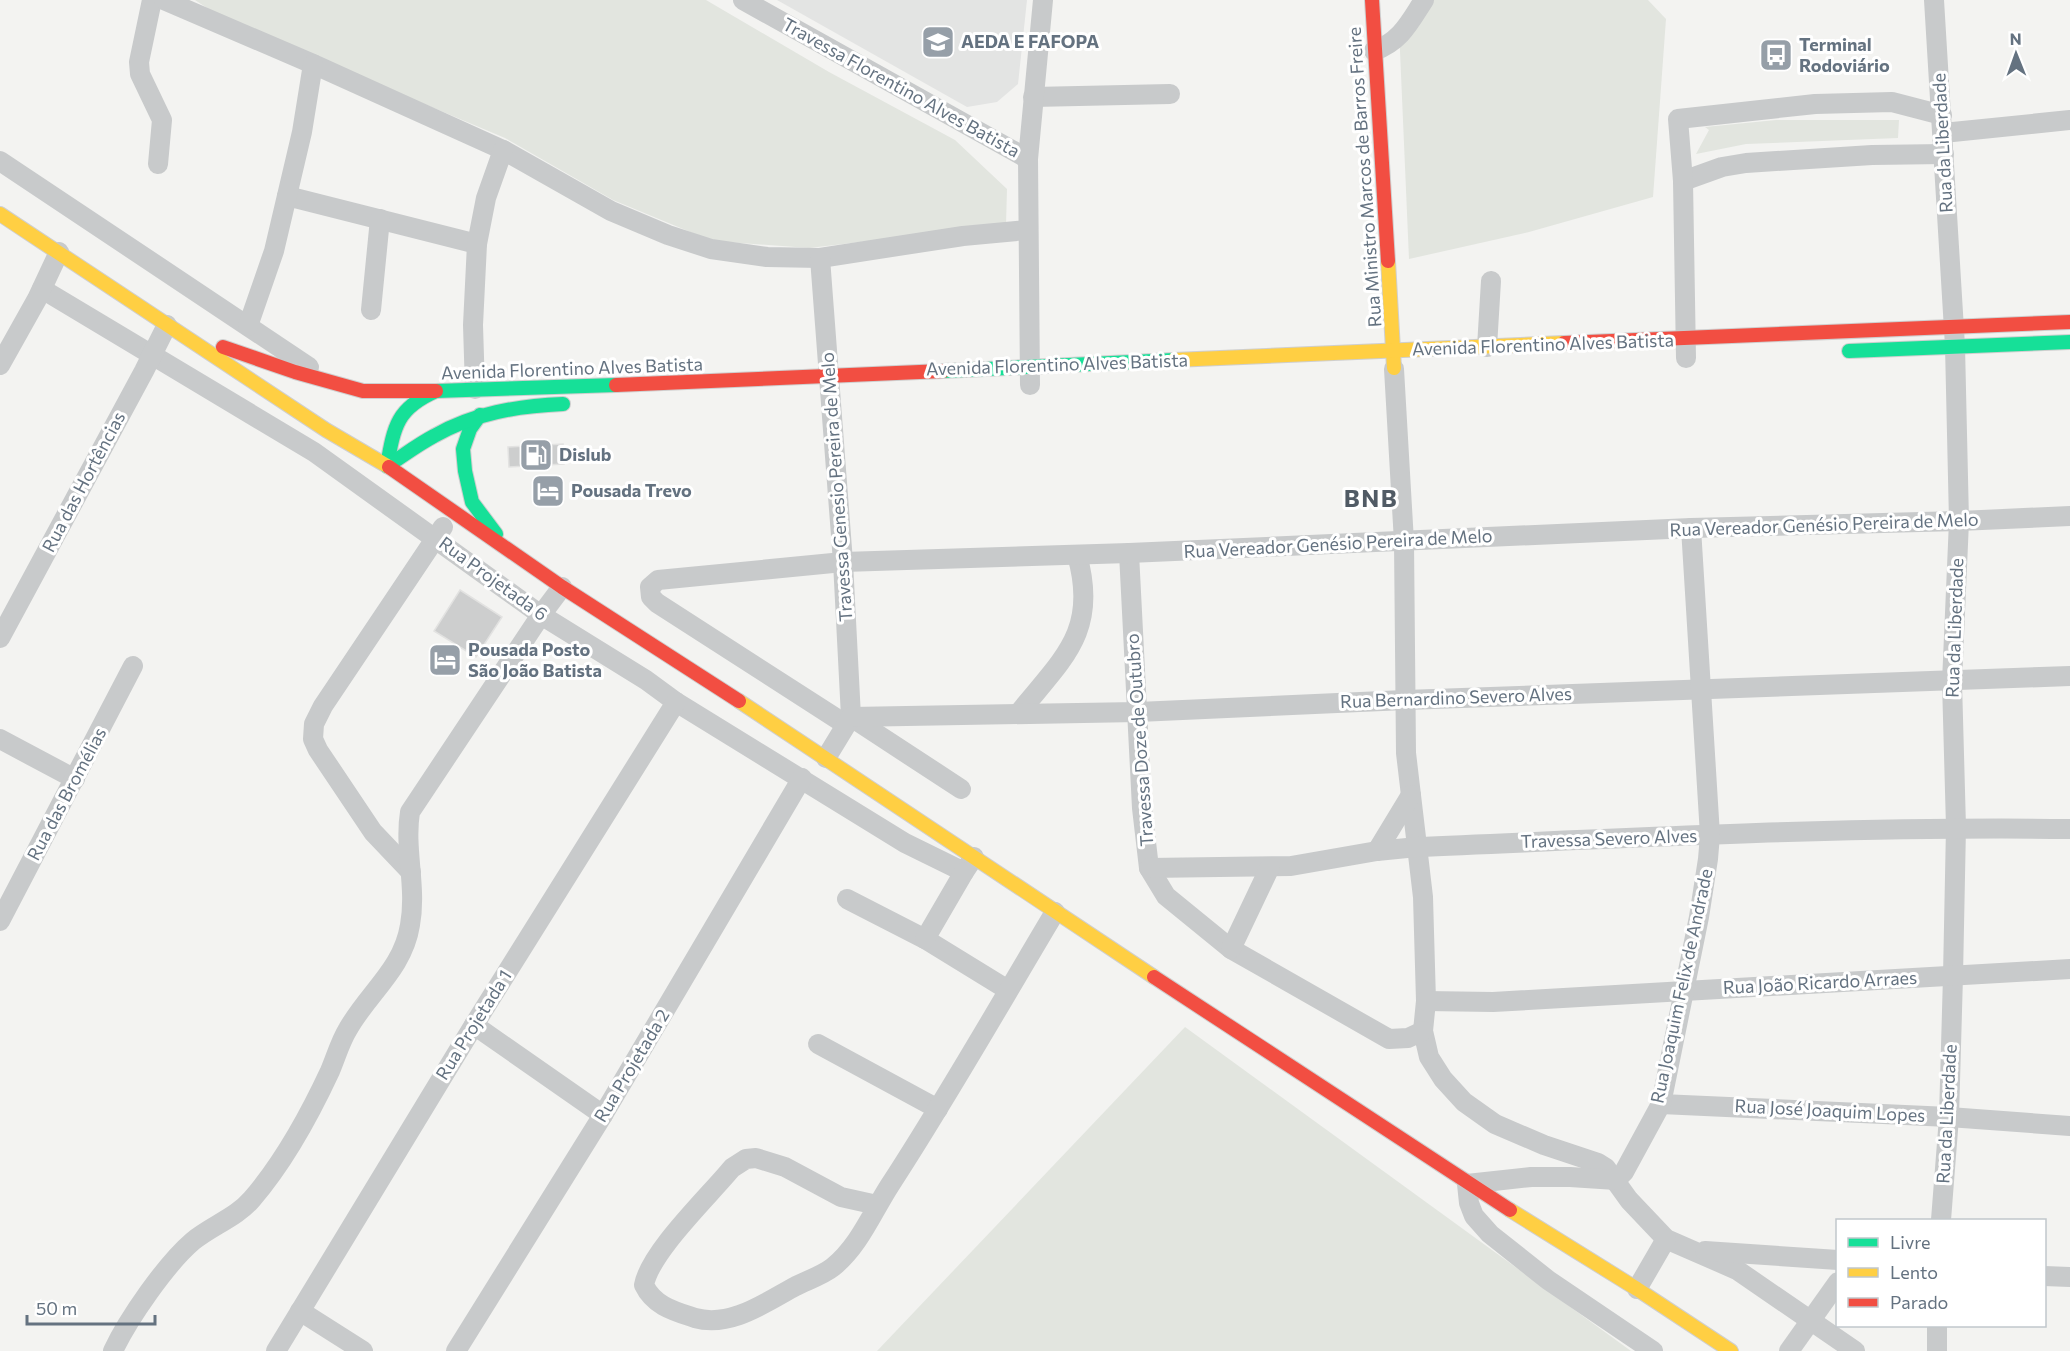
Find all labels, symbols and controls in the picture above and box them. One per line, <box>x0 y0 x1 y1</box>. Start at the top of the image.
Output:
street label: Travessa Florentino Alves Batista <box>779 13 1024 162</box>
school or university icon: AEDA E FAFOPA <box>920 24 956 60</box>
north arrow <box>1986 24 2046 84</box>
street label: Rua Ministro Marcos de Barros Freire <box>1343 26 1385 328</box>
text: N <box>2010 29 2022 48</box>
place label: AEDA E FAFOPA <box>961 30 1099 52</box>
place label: Terminal Rodoviário <box>1799 33 1890 76</box>
bus stop icon: Terminal Rodoviário <box>1758 37 1794 73</box>
street label: Rua da Liberdade <box>1927 73 1957 213</box>
street label: Avenida Florentino Alves Batista <box>1412 328 1674 360</box>
street label: Avenida Florentino Alves Batista <box>926 348 1188 380</box>
street label: Avenida Florentino Alves Batista <box>441 352 703 384</box>
street label: Travessa Genesio Pereira de Melo <box>816 352 856 623</box>
street label: Rua das Hortências <box>37 408 129 556</box>
fuel station icon: Dislub <box>518 437 554 473</box>
place label: Dislub <box>559 443 612 465</box>
hotel icon: Pousada Trevo <box>530 473 566 509</box>
place label: Pousada Trevo <box>571 479 692 501</box>
district label: BNB <box>1344 483 1398 512</box>
street label: Rua Vereador Genésio Pereira de Melo <box>1669 508 1979 540</box>
street label: Rua Vereador Genésio Pereira de Melo <box>1183 524 1493 562</box>
street label: Rua Projetada 6 <box>435 531 552 625</box>
street label: Rua da Liberdade <box>1941 558 1967 698</box>
street label: Travessa Doze de Outubro <box>1121 633 1157 847</box>
place label: Pousada Posto São João Batista <box>468 638 602 681</box>
hotel icon: Pousada Posto São João Batista <box>427 642 463 678</box>
street label: Rua Bernardino Severo Alves <box>1340 682 1572 712</box>
street label: Rua das Bromélias <box>22 723 110 864</box>
street label: Travessa Severo Alves <box>1520 824 1698 852</box>
street label: Rua Joaquim Felix de Andrade <box>1645 867 1717 1105</box>
street label: Rua Projetada 1 <box>431 965 516 1084</box>
street label: Rua João Ricardo Arraes <box>1722 966 1918 998</box>
street label: Rua Projetada 2 <box>589 1005 673 1126</box>
street label: Rua da Liberdade <box>1931 1044 1961 1184</box>
street label: Rua José Joaquim Lopes <box>1734 1094 1926 1126</box>
legend <box>1836 1219 2046 1327</box>
text: Livre <box>1890 1231 1931 1253</box>
text: Lento <box>1890 1261 1938 1283</box>
scale bar <box>27 1288 154 1326</box>
text: Parado <box>1890 1291 1948 1313</box>
text: 50 m <box>36 1297 77 1319</box>

